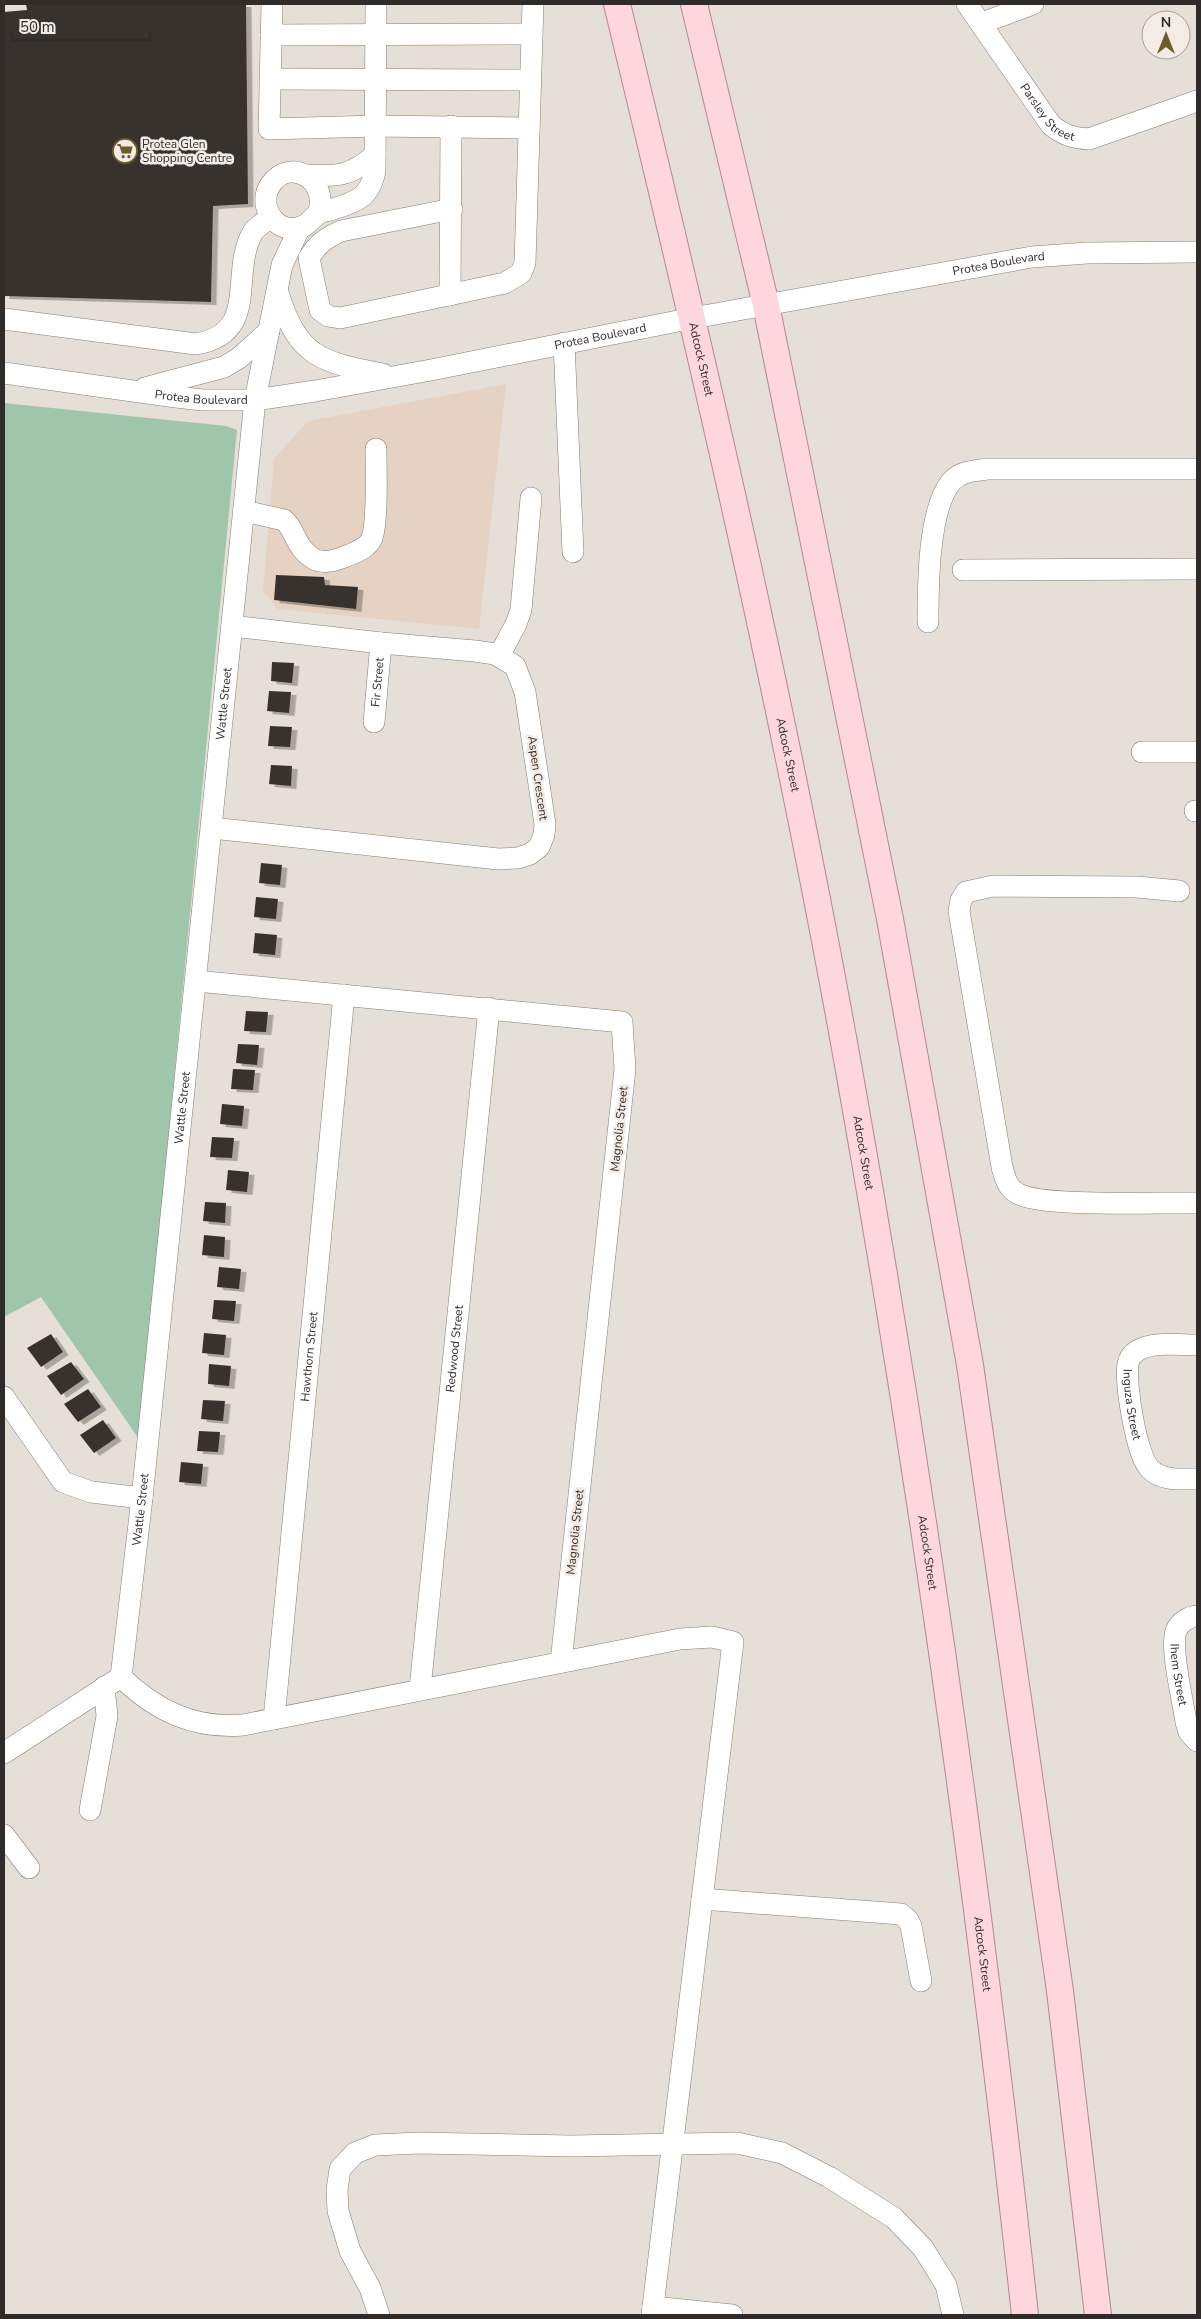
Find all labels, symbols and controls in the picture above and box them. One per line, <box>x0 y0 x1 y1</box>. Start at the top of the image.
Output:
scale bar <box>12 10 150 42</box>
north arrow <box>1141 10 1191 60</box>
text: N <box>1161 13 1171 32</box>
text: 50 m <box>20 17 55 37</box>
street label: Parsley Street <box>1016 80 1077 145</box>
place label: Protea Glen Shopping Centre <box>142 136 232 166</box>
supermarket icon: Protea Glen Shopping Centre <box>112 138 138 164</box>
street label: Protea Boulevard <box>951 248 1045 279</box>
street label: Protea Boulevard <box>553 319 648 353</box>
street label: Adcock Street <box>685 321 718 398</box>
street label: Protea Boulevard <box>154 386 248 408</box>
street label: Fir Street <box>367 656 388 708</box>
street label: Wattle Street <box>212 666 235 741</box>
street label: Adcock Street <box>773 716 804 794</box>
street label: Aspen Crescent <box>524 735 552 822</box>
street label: Wattle Street <box>170 1070 194 1145</box>
street label: Magnolia Street <box>607 1085 632 1172</box>
street label: Adcock Street <box>849 1114 878 1192</box>
street label: Redwood Street <box>442 1304 467 1393</box>
street label: Hawthorn Street <box>297 1310 321 1402</box>
street label: Inguza Street <box>1119 1369 1145 1442</box>
street label: Wattle Street <box>128 1472 153 1547</box>
street label: Magnolia Street <box>563 1488 588 1575</box>
street label: Adcock Street <box>914 1514 941 1592</box>
street label: Ihem Street <box>1166 1643 1191 1708</box>
street label: Adcock Street <box>970 1915 995 1993</box>

